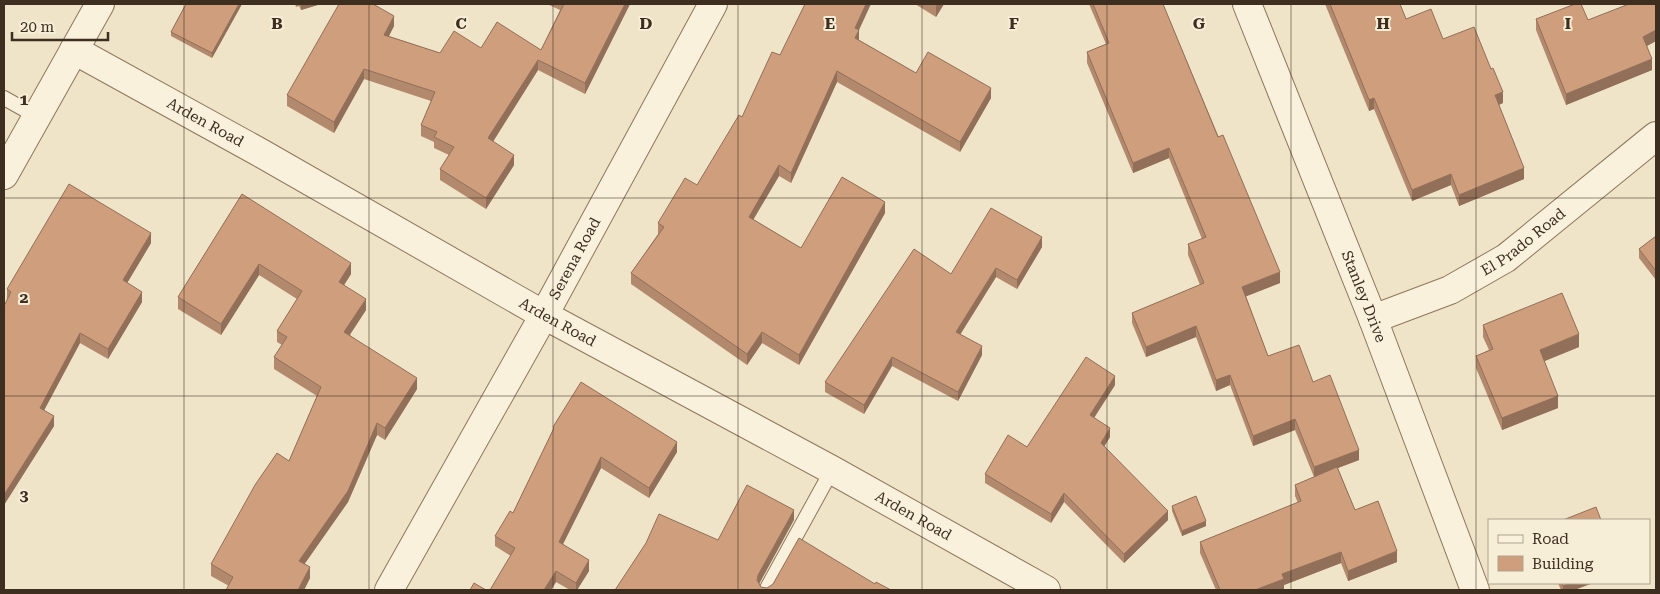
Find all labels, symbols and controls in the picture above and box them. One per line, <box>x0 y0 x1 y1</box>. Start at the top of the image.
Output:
scale bar <box>12 10 109 42</box>
text: B <box>271 14 283 33</box>
text: C <box>455 14 467 33</box>
text: D <box>640 14 653 33</box>
text: E <box>825 14 835 33</box>
text: F <box>1009 14 1019 33</box>
text: G <box>1193 14 1206 33</box>
text: H <box>1376 14 1390 33</box>
text: I <box>1565 14 1571 33</box>
text: 20 m <box>20 18 55 36</box>
text: 1 <box>20 90 29 109</box>
street label: Arden Road <box>164 94 247 151</box>
street label: El Prado Road <box>1478 204 1569 279</box>
street label: Serena Road <box>545 214 604 303</box>
street label: Stanley Drive <box>1338 248 1390 345</box>
text: 2 <box>20 288 29 307</box>
street label: Arden Road <box>516 294 599 350</box>
text: 3 <box>20 486 29 505</box>
street label: Arden Road <box>872 487 955 544</box>
legend <box>1488 519 1650 584</box>
text: Road <box>1532 530 1569 548</box>
text: Building <box>1532 555 1594 573</box>

